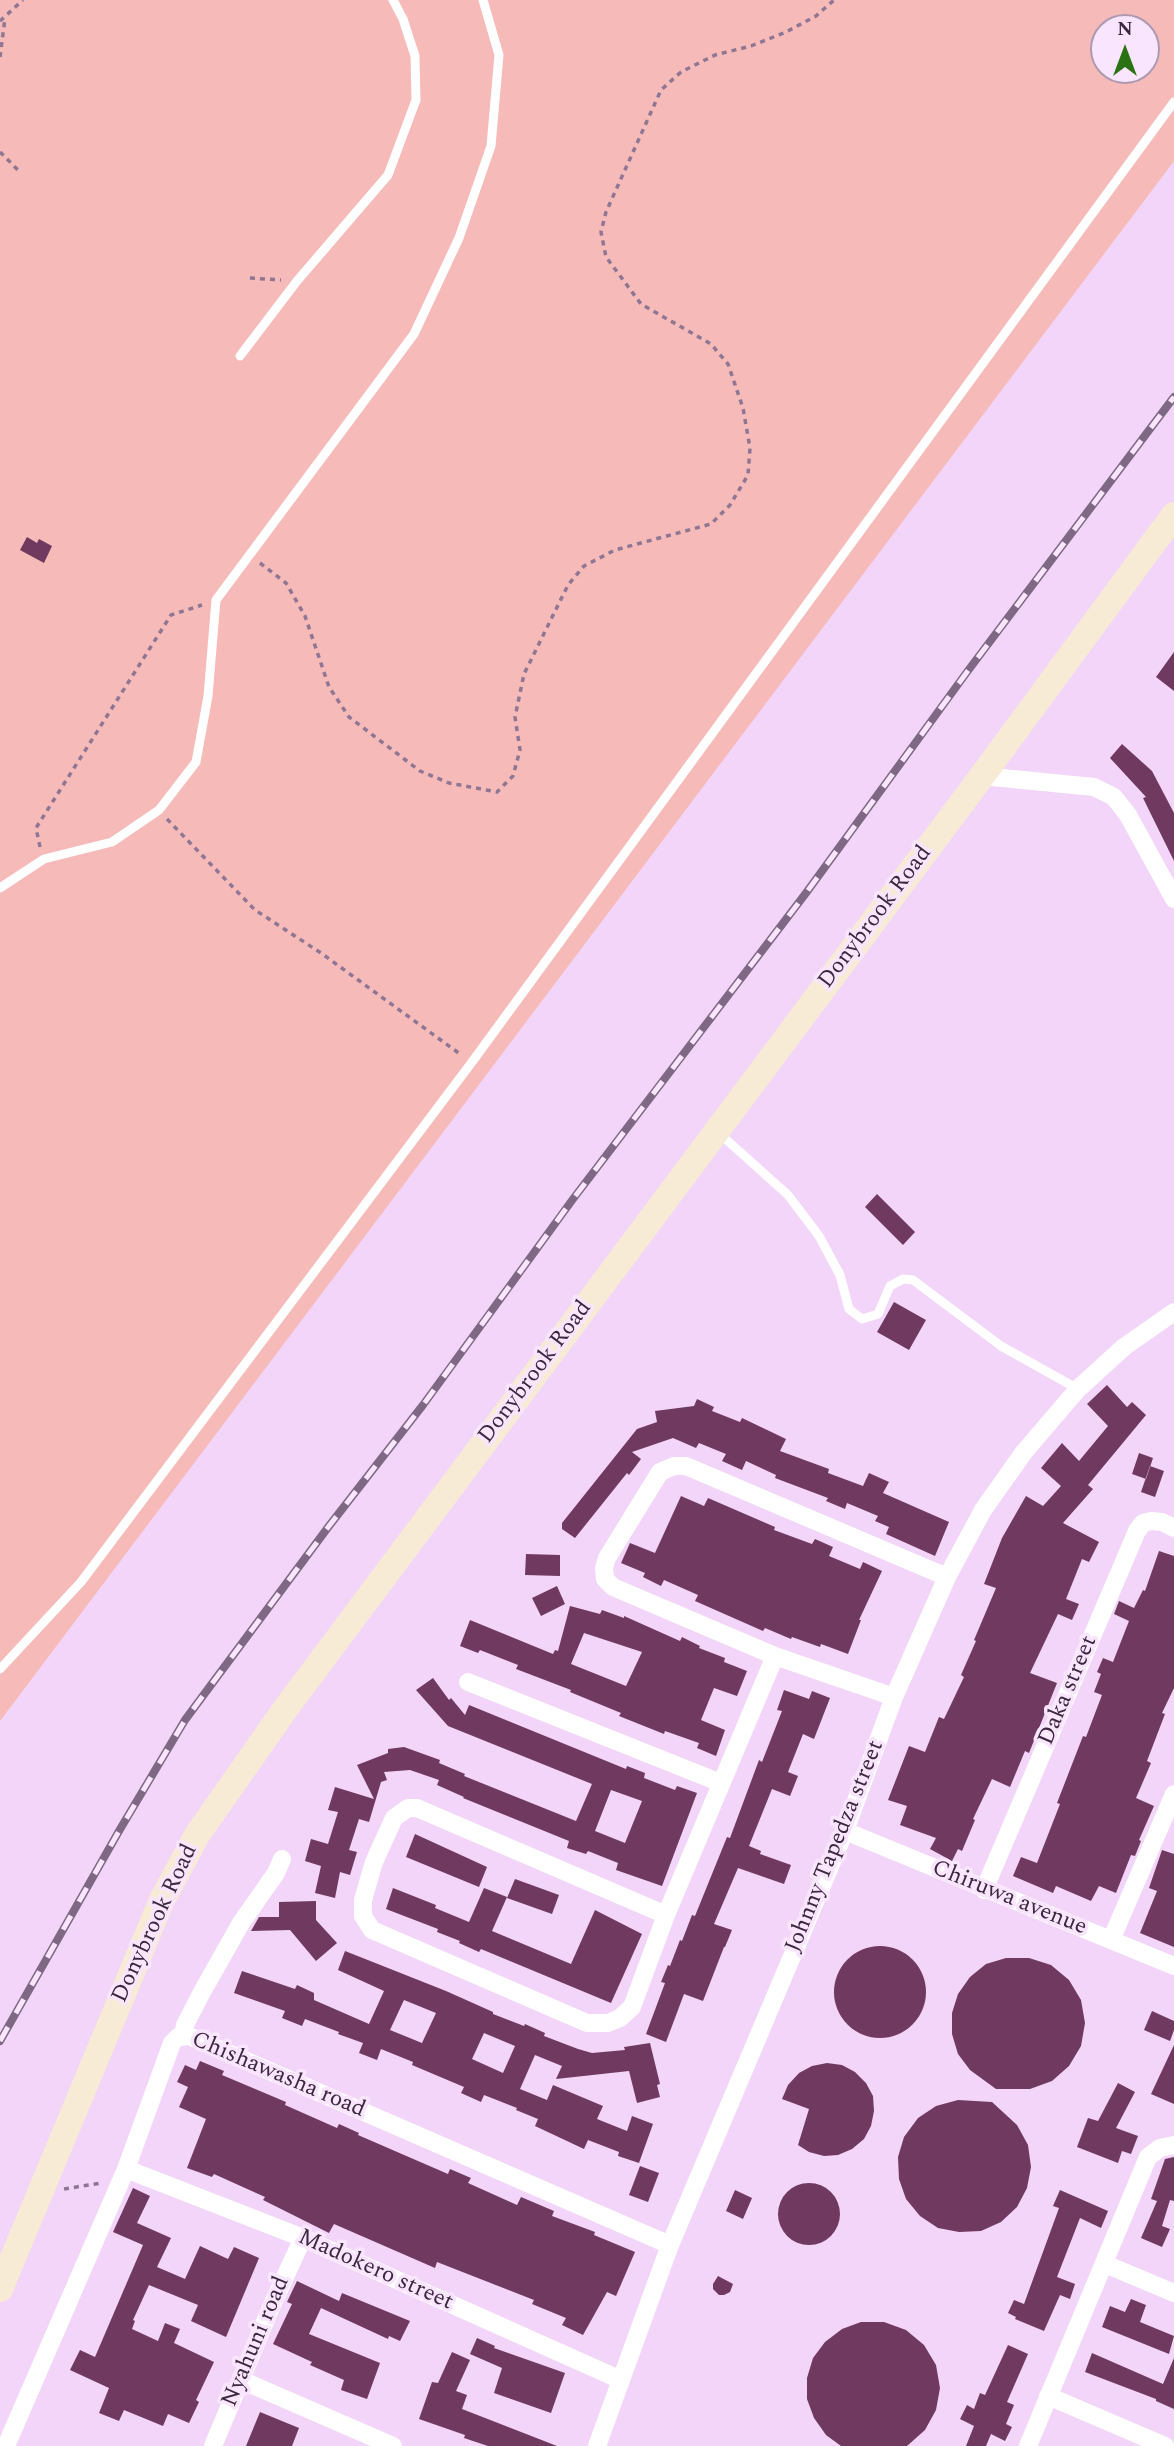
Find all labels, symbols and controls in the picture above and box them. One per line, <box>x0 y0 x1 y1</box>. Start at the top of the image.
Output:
north arrow <box>1090 14 1160 84</box>
text: N <box>1117 15 1133 44</box>
street label: Donybrook Road <box>813 841 939 995</box>
street label: Donybrook Road <box>473 1296 599 1450</box>
street label: Daka street <box>1034 1632 1104 1750</box>
street label: Johnny Tapedza street <box>781 1737 891 1957</box>
street label: Donybrook Road <box>107 1840 205 2008</box>
street label: Chiruwa avenue <box>928 1855 1090 1943</box>
street label: Chishawasha road <box>187 2027 369 2125</box>
street label: Madokero street <box>293 2224 457 2318</box>
street label: Nyahuni road <box>217 2273 297 2411</box>

